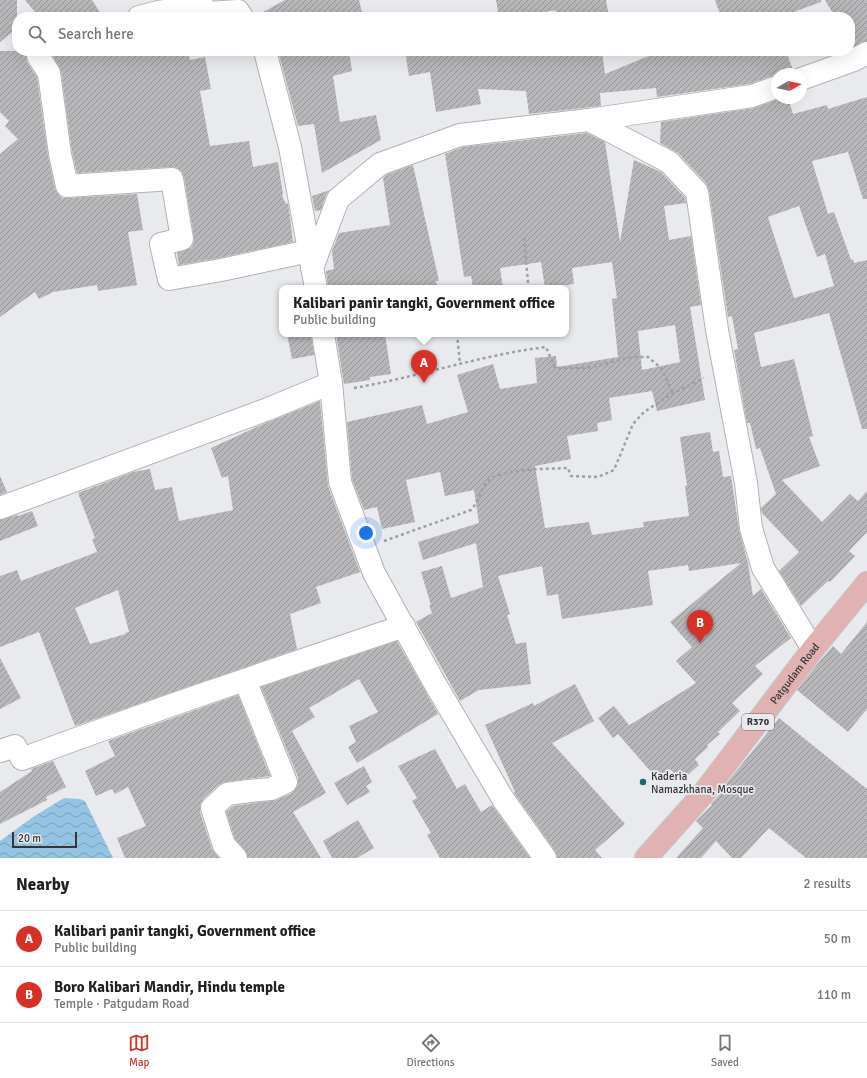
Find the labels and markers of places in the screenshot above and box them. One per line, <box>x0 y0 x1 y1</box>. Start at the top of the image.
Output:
pin: A <box>411 350 437 383</box>
pin: B <box>687 610 713 643</box>
place label: Kaderia Namazkhana, Mosque <box>651 770 754 796</box>
marker: Kaderia Namazkhana, Mosque <box>638 777 648 787</box>

